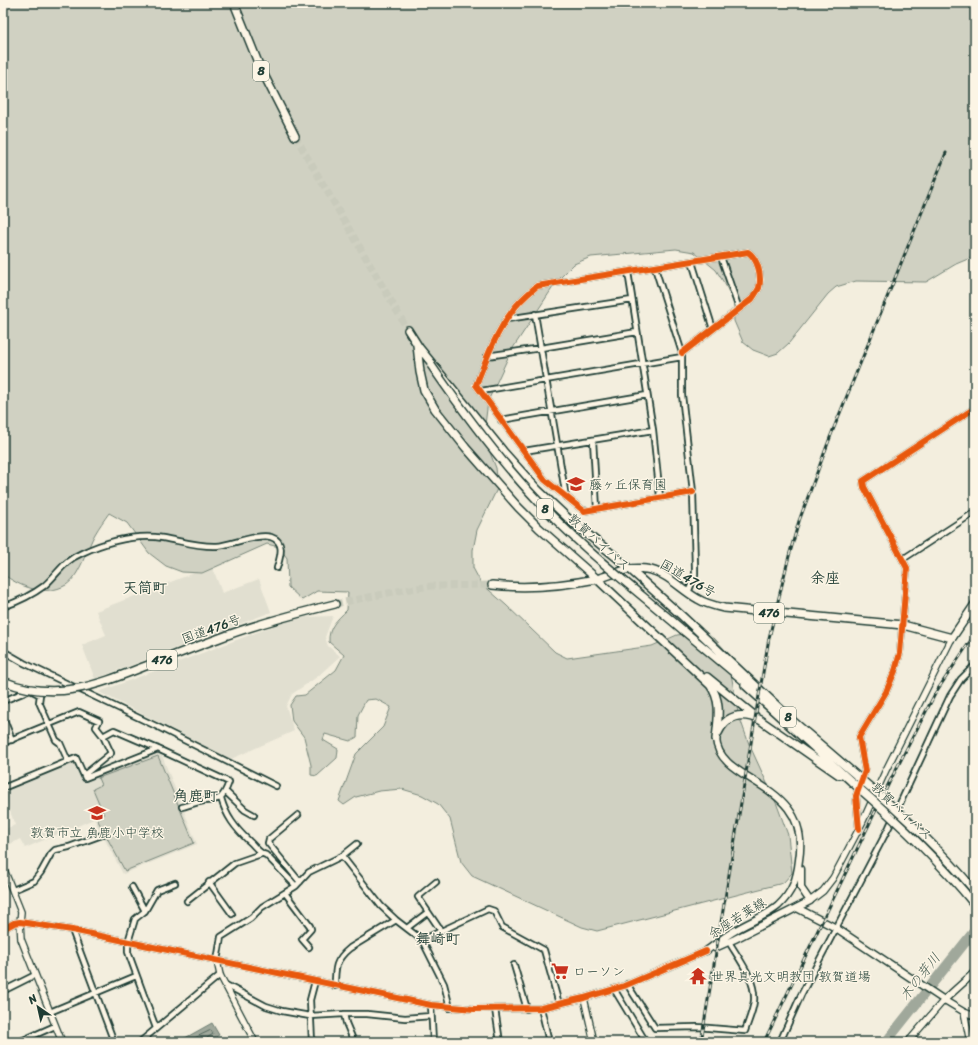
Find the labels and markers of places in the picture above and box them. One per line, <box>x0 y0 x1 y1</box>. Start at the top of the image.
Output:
place label: 藤ヶ丘保育園 <box>589 473 667 496</box>
school or university icon: 藤ヶ丘保育園 <box>566 474 586 494</box>
school or university icon: 敦賀市立 角鹿小中学校 <box>87 803 107 823</box>
place label: 敦賀市立 角鹿小中学校 <box>30 821 164 844</box>
place label: ローソン <box>573 960 625 983</box>
supermarket icon: ローソン <box>550 961 570 981</box>
place label: 世界真光文明教団 敦賀道場 <box>711 965 870 988</box>
temple icon: 世界真光文明教団 敦賀道場 <box>688 966 708 986</box>

